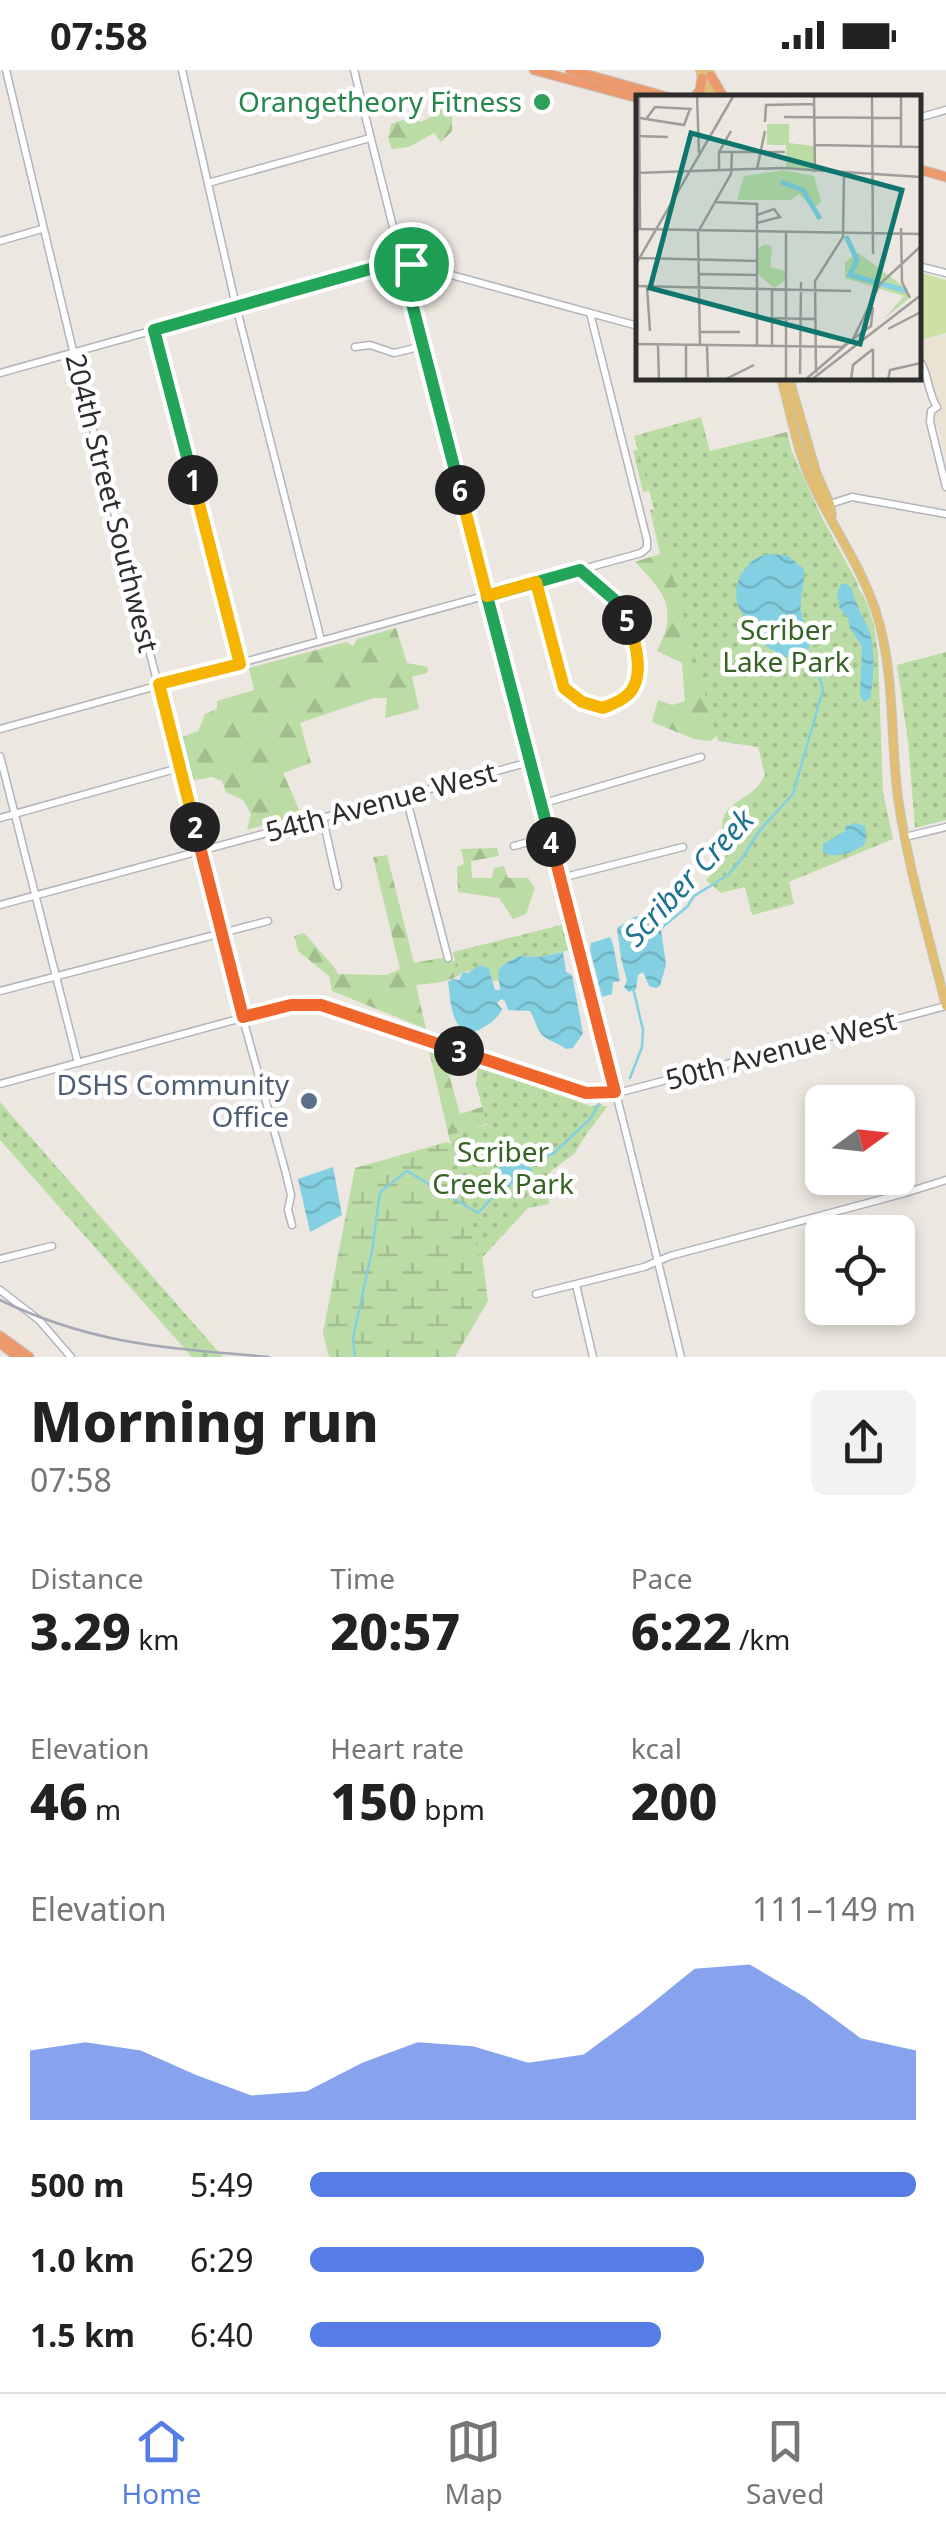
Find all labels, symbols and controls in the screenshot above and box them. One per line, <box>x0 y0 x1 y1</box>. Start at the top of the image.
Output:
text: 07:58 <box>50 9 148 61</box>
place label: Orangetheory Fitness <box>238 82 522 120</box>
marker: Orangetheory Fitness <box>531 91 553 113</box>
inset map <box>636 95 921 380</box>
pin <box>369 222 454 307</box>
icon: arrive <box>384 237 439 292</box>
street label: 204th Street Southwest <box>57 349 168 656</box>
pin: 1 <box>168 455 218 505</box>
text: 1 <box>185 461 201 499</box>
pin: 6 <box>435 465 485 515</box>
text: 6 <box>452 471 468 509</box>
pin: 5 <box>602 595 652 645</box>
text: 5 <box>619 601 635 639</box>
park label: Scriber Lake Park <box>722 610 850 680</box>
street label: 54th Avenue West <box>261 752 500 850</box>
water label: Scriber Creek <box>613 798 763 955</box>
pin: 2 <box>170 802 220 852</box>
text: 2 <box>187 808 203 846</box>
pin: 4 <box>526 817 576 867</box>
text: 4 <box>543 823 559 861</box>
street label: 50th Avenue West <box>661 1000 900 1098</box>
pin: 3 <box>434 1026 484 1076</box>
text: 3 <box>451 1032 467 1070</box>
place label: DSHS Community Office <box>57 1065 290 1135</box>
north arrow <box>805 1085 915 1195</box>
map controls <box>805 1085 915 1325</box>
marker: DSHS Community Office <box>298 1090 320 1112</box>
park label: Scriber Creek Park <box>432 1132 574 1202</box>
button: locate <box>805 1215 915 1325</box>
text: Morning run <box>30 1383 379 1458</box>
button: share <box>811 1390 916 1495</box>
text: 07:58 <box>30 1458 112 1501</box>
text: Distance <box>30 1559 143 1597</box>
text: Time <box>330 1559 395 1597</box>
text: Pace <box>631 1559 693 1597</box>
text: 3.29 <box>30 1597 131 1665</box>
text: 20:57 <box>330 1597 460 1665</box>
text: 6:22 <box>631 1597 732 1665</box>
text: km <box>131 1620 179 1658</box>
text: /km <box>732 1620 790 1658</box>
text: Elevation <box>30 1729 150 1767</box>
text: Heart rate <box>330 1729 464 1767</box>
text: kcal <box>631 1729 682 1767</box>
text: 46 <box>30 1767 88 1835</box>
text: 150 <box>330 1767 417 1835</box>
text: 200 <box>631 1767 717 1835</box>
text: m <box>88 1790 121 1828</box>
text: bpm <box>417 1790 485 1828</box>
text: Elevation <box>30 1887 167 1930</box>
text: 111–149 m <box>752 1887 916 1930</box>
text: 500 m <box>30 2163 124 2206</box>
text: 5:49 <box>190 2163 254 2206</box>
text: 1.0 km <box>30 2238 135 2281</box>
text: 6:29 <box>190 2238 254 2281</box>
text: 1.5 km <box>30 2313 135 2356</box>
text: 6:40 <box>190 2313 254 2356</box>
tab: Home <box>122 2414 201 2512</box>
tab: Map <box>445 2414 503 2512</box>
tab: Saved <box>746 2414 824 2512</box>

